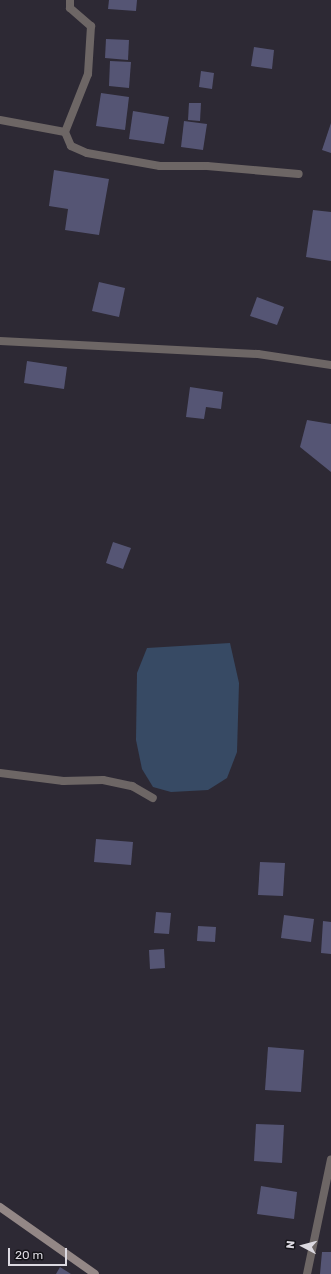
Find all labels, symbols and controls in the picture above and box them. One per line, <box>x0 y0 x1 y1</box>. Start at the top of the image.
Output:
north arrow <box>283 1226 323 1266</box>
scale bar <box>10 1240 69 1266</box>
text: N <box>284 1240 297 1249</box>
text: 20 m <box>15 1248 43 1262</box>

